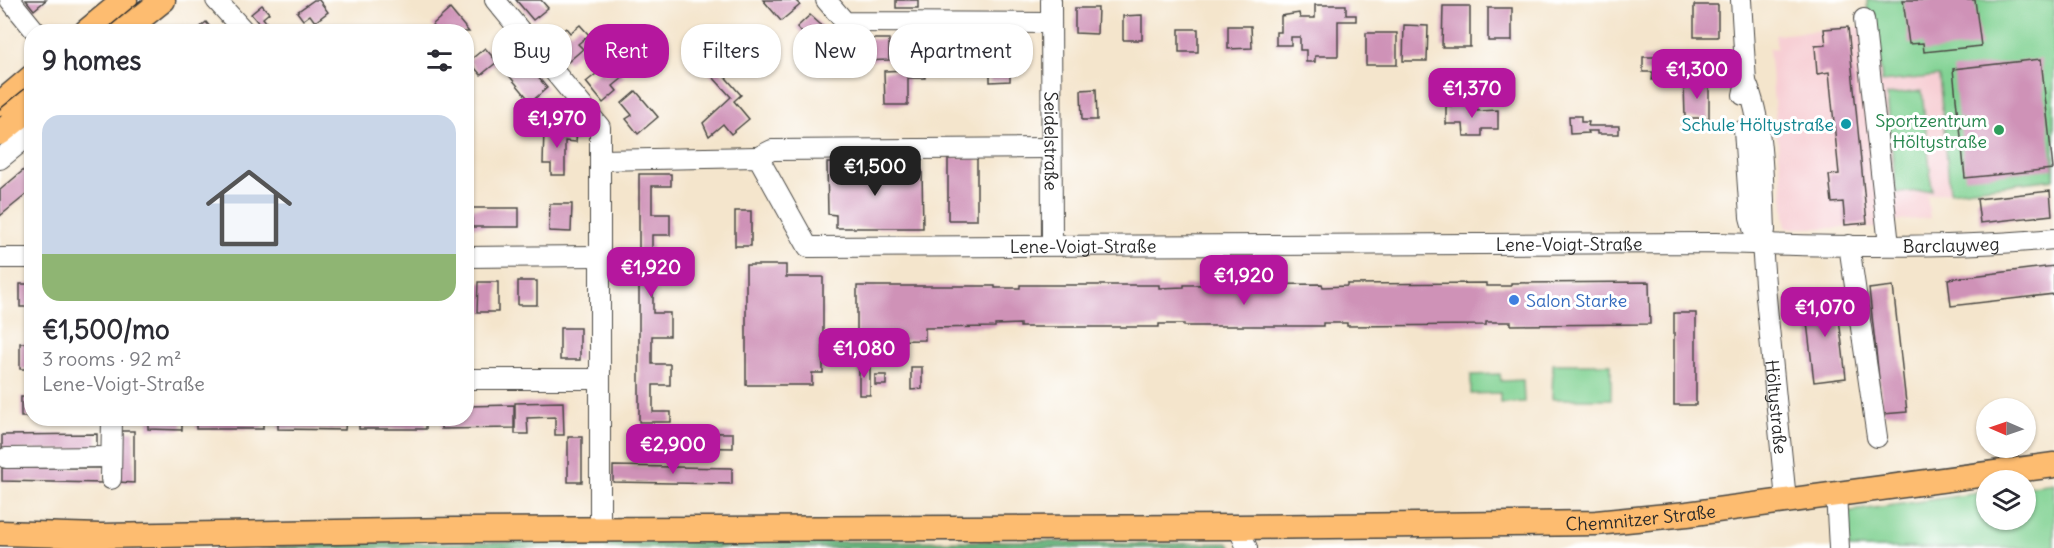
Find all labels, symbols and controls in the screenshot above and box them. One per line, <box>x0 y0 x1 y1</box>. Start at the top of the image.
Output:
chip: Buy <box>492 24 572 78</box>
chip: Rent <box>584 24 669 78</box>
chip: Filters <box>681 24 781 78</box>
chip: New <box>793 24 877 78</box>
chip: Apartment <box>889 24 1033 78</box>
text: 9 homes <box>42 44 141 77</box>
icon: filters <box>423 44 456 77</box>
pin: €1,300 <box>1648 49 1746 100</box>
text: €1,300 <box>1666 56 1728 81</box>
pin: €1,370 <box>1423 68 1521 119</box>
text: €1,370 <box>1442 75 1502 100</box>
street label: Seidelstraße <box>1040 91 1063 191</box>
pin: €1,970 <box>508 98 606 149</box>
text: €1,970 <box>527 105 587 130</box>
place label: Sportzentrum Höltystraße <box>1875 109 1987 153</box>
place label: Schule Höltystraße <box>1681 113 1834 136</box>
marker: Schule Höltystraße <box>1839 117 1853 131</box>
marker: Sportzentrum Höltystraße <box>1992 123 2006 137</box>
pin: €1,500 <box>826 146 924 197</box>
text: €1,500 <box>844 153 906 178</box>
icon: home <box>195 154 303 262</box>
street label: Barclayweg <box>1902 231 2000 257</box>
street label: Lene-Voigt-Straße <box>1496 232 1642 255</box>
street label: Lene-Voigt-Straße <box>1010 234 1156 258</box>
pin: €1,920 <box>602 247 700 298</box>
text: €1,920 <box>621 254 681 279</box>
pin: €1,920 <box>1195 255 1293 306</box>
text: €1,920 <box>1214 262 1274 287</box>
pin: €1,070 <box>1776 287 1874 338</box>
place label: Salon Starke <box>1526 289 1627 312</box>
marker: Salon Starke <box>1507 293 1521 307</box>
text: €1,070 <box>1795 294 1855 319</box>
text: €1,500/mo <box>42 313 170 346</box>
pin: €1,080 <box>815 328 913 379</box>
text: €1,080 <box>833 335 895 360</box>
text: 3 rooms · 92 m² <box>42 346 181 371</box>
street label: Höltystraße <box>1761 359 1793 455</box>
text: Lene-Voigt-Straße <box>42 371 205 396</box>
north arrow <box>1976 398 2036 458</box>
map controls <box>1976 398 2036 530</box>
pin: €2,900 <box>624 424 722 475</box>
text: €2,900 <box>640 431 706 456</box>
button: layers <box>1976 470 2036 530</box>
street label: Chemnitzer Straße <box>1565 499 1717 535</box>

